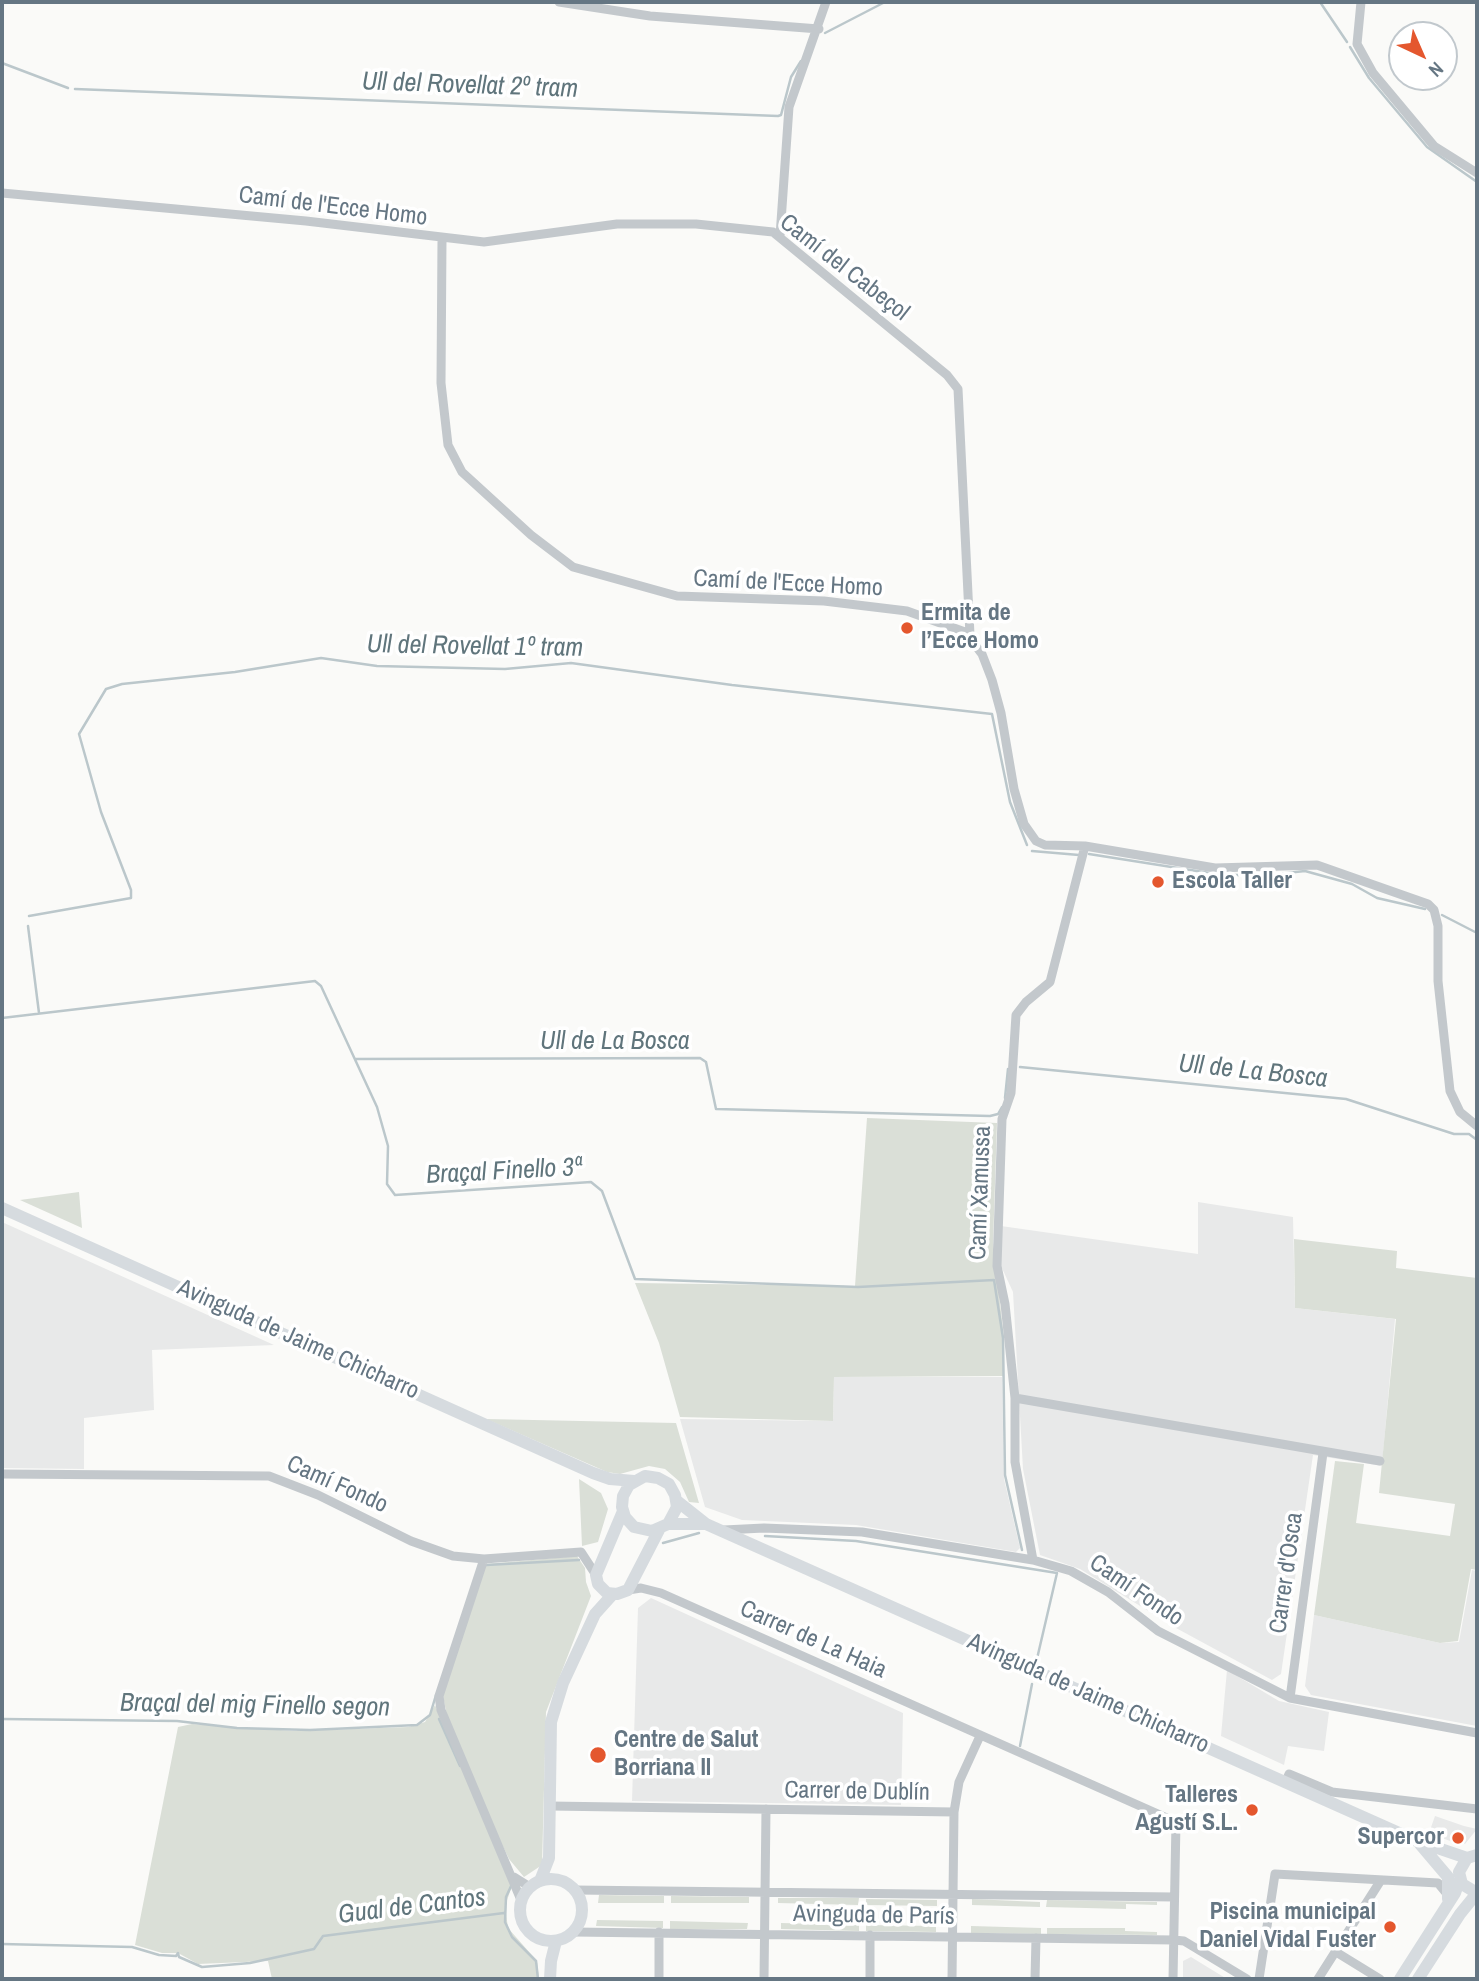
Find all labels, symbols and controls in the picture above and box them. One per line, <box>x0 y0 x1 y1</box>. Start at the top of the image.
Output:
north arrow <box>1388 21 1458 91</box>
text: N <box>1423 56 1449 83</box>
water label: Ull del Rovellat 2º tram <box>361 67 579 105</box>
street label: Camí de l'Ecce Homo <box>237 181 429 233</box>
street label: Camí del Cabeçol <box>774 209 914 327</box>
street label: Camí de l'Ecce Homo <box>693 565 883 603</box>
place label: Ermita de l’Ecce Homo <box>921 600 1039 656</box>
marker: Ermita de l’Ecce Homo <box>899 620 915 636</box>
water label: Ull del Rovellat 1º tram <box>367 630 583 664</box>
place label: Escola Taller <box>1172 868 1292 896</box>
marker: Escola Taller <box>1150 874 1166 890</box>
water label: Ull de La Bosca <box>540 1026 690 1058</box>
water label: Ull de La Bosca <box>1177 1049 1329 1095</box>
street label: Camí Xamussa <box>964 1125 998 1261</box>
water label: Braçal Finello 3ª <box>425 1152 583 1192</box>
street label: Avinguda de Jaime Chicharro <box>173 1274 423 1406</box>
street label: Camí Fondo <box>282 1450 392 1520</box>
street label: Carrer d'Osca <box>1264 1511 1310 1635</box>
street label: Camí Fondo <box>1083 1549 1189 1633</box>
street label: Carrer de La Haia <box>735 1595 891 1685</box>
street label: Avinguda de Jaime Chicharro <box>963 1628 1213 1760</box>
water label: Braçal del mig Finello segon <box>120 1688 390 1724</box>
place label: Centre de Salut Borriana II <box>614 1727 758 1783</box>
marker: Centre de Salut Borriana II <box>588 1745 608 1765</box>
street label: Carrer de Dublín <box>784 1776 930 1808</box>
place label: Talleres Agustí S.L. <box>1135 1782 1238 1838</box>
marker: Talleres Agustí S.L. <box>1244 1802 1260 1818</box>
place label: Supercor <box>1358 1824 1444 1852</box>
marker: Supercor <box>1450 1830 1466 1846</box>
water label: Gual de Cantos <box>337 1882 487 1932</box>
place label: Piscina municipal Daniel Vidal Fuster <box>1199 1899 1376 1955</box>
street label: Avinguda de París <box>793 1900 955 1932</box>
marker: Piscina municipal Daniel Vidal Fuster <box>1382 1919 1398 1935</box>

